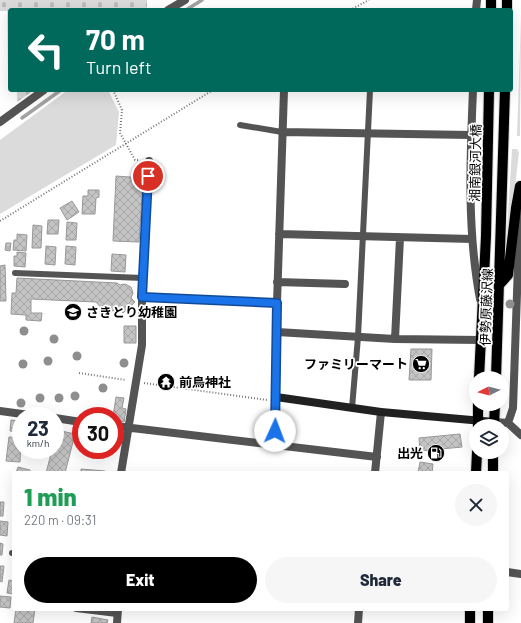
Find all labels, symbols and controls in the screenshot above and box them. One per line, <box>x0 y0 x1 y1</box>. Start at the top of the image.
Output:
text: 70 m <box>86 22 145 56</box>
icon: left <box>20 24 72 76</box>
text: Turn left <box>86 56 152 78</box>
street label: 湘南銀河大橋 <box>466 124 484 202</box>
pin <box>131 159 165 193</box>
icon: arrive <box>137 165 159 187</box>
street label: 伊勢原藤沢線 <box>477 268 495 346</box>
school or university icon: さきとり幼稚園 <box>63 302 83 322</box>
place label: さきとり幼稚園 <box>86 304 177 320</box>
supermarket icon: ファミリーマート <box>411 354 431 374</box>
place label: ファミリーマート <box>304 356 408 372</box>
north arrow <box>469 371 509 411</box>
map controls <box>469 371 509 459</box>
temple icon: 前鳥神社 <box>156 372 176 392</box>
place label: 前鳥神社 <box>179 374 231 390</box>
speed limit sign: 30 <box>72 407 124 459</box>
position arrow <box>254 410 296 452</box>
text: 23 <box>27 416 49 440</box>
button: layers <box>469 419 509 459</box>
text: km/h <box>27 437 49 449</box>
fuel station icon: 出光 <box>426 443 446 463</box>
place label: 出光 <box>397 445 423 461</box>
text: 1 min <box>24 482 77 511</box>
button: close <box>455 484 497 526</box>
text: 220 m · 09:31 <box>24 512 96 528</box>
button: Exit <box>24 557 257 603</box>
button: Share <box>265 557 497 603</box>

